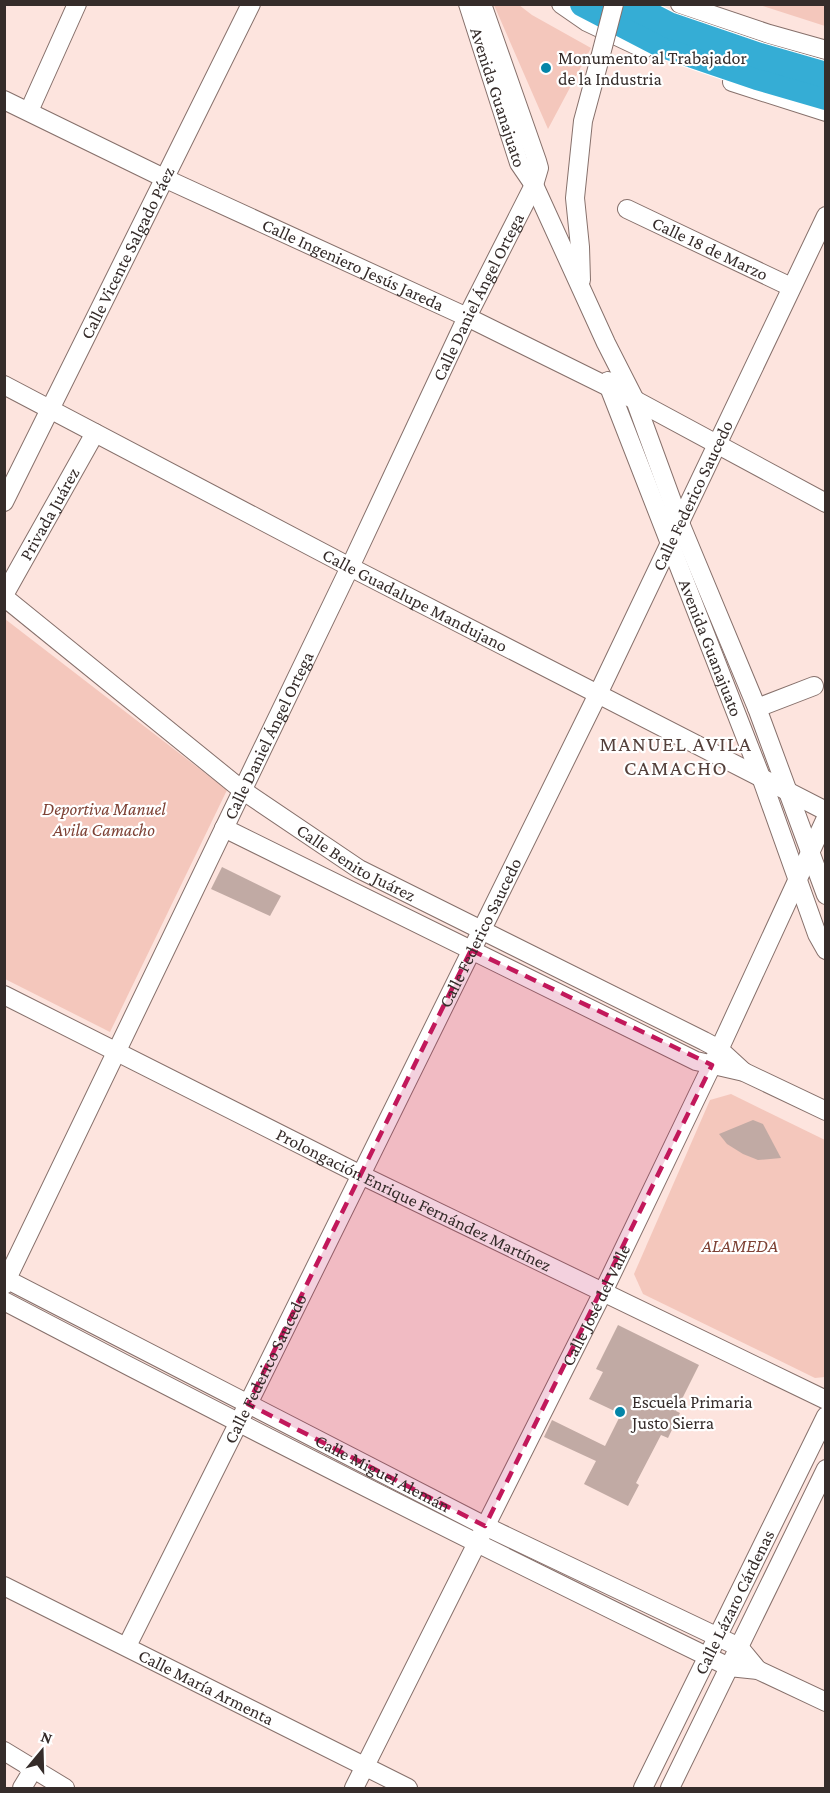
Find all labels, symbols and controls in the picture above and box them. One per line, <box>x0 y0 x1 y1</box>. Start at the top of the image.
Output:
street label: Avenida Guanajuato <box>466 25 530 170</box>
place label: Monumento al Trabajador de la Industria <box>558 48 748 89</box>
marker: Monumento al Trabajador de la Industria <box>539 61 553 75</box>
street label: Calle Vicente Salgado Páez <box>76 163 179 342</box>
street label: Calle Daniel Ángel Ortega <box>429 210 528 384</box>
street label: Calle 18 de Marzo <box>649 212 771 285</box>
street label: Calle Ingeniero Jesús Jareda <box>259 214 447 315</box>
street label: Calle Federico Saucedo <box>648 417 737 574</box>
street label: Privada Juárez <box>16 464 84 564</box>
street label: Calle Guadalupe Mandujano <box>319 544 511 656</box>
street label: Avenida Guanajuato <box>675 576 746 719</box>
street label: Calle Daniel Ángel Ortega <box>220 648 318 823</box>
district label: MANUEL AVILA CAMACHO <box>600 732 752 780</box>
park label: Deportiva Manuel Avila Camacho <box>42 799 166 840</box>
street label: Calle Benito Juárez <box>293 820 419 906</box>
street label: Calle Federico Saucedo <box>435 855 526 1011</box>
street label: Prolongación Enrique Fernández Martínez <box>273 1124 555 1276</box>
park label: ALAMEDA <box>701 1236 778 1256</box>
street label: Calle José del Valle <box>558 1241 634 1369</box>
street label: Calle Federico Saucedo <box>220 1290 311 1447</box>
place label: Escuela Primaria Justo Sierra <box>630 1392 753 1433</box>
marker: Escuela Primaria Justo Sierra <box>613 1405 627 1419</box>
street label: Calle Miguel Alemán <box>312 1430 454 1516</box>
street label: Calle Lázaro Cárdenas <box>690 1527 778 1678</box>
street label: Calle María Armenta <box>135 1645 277 1729</box>
north arrow <box>12 1721 72 1781</box>
text: N <box>39 1727 55 1747</box>

